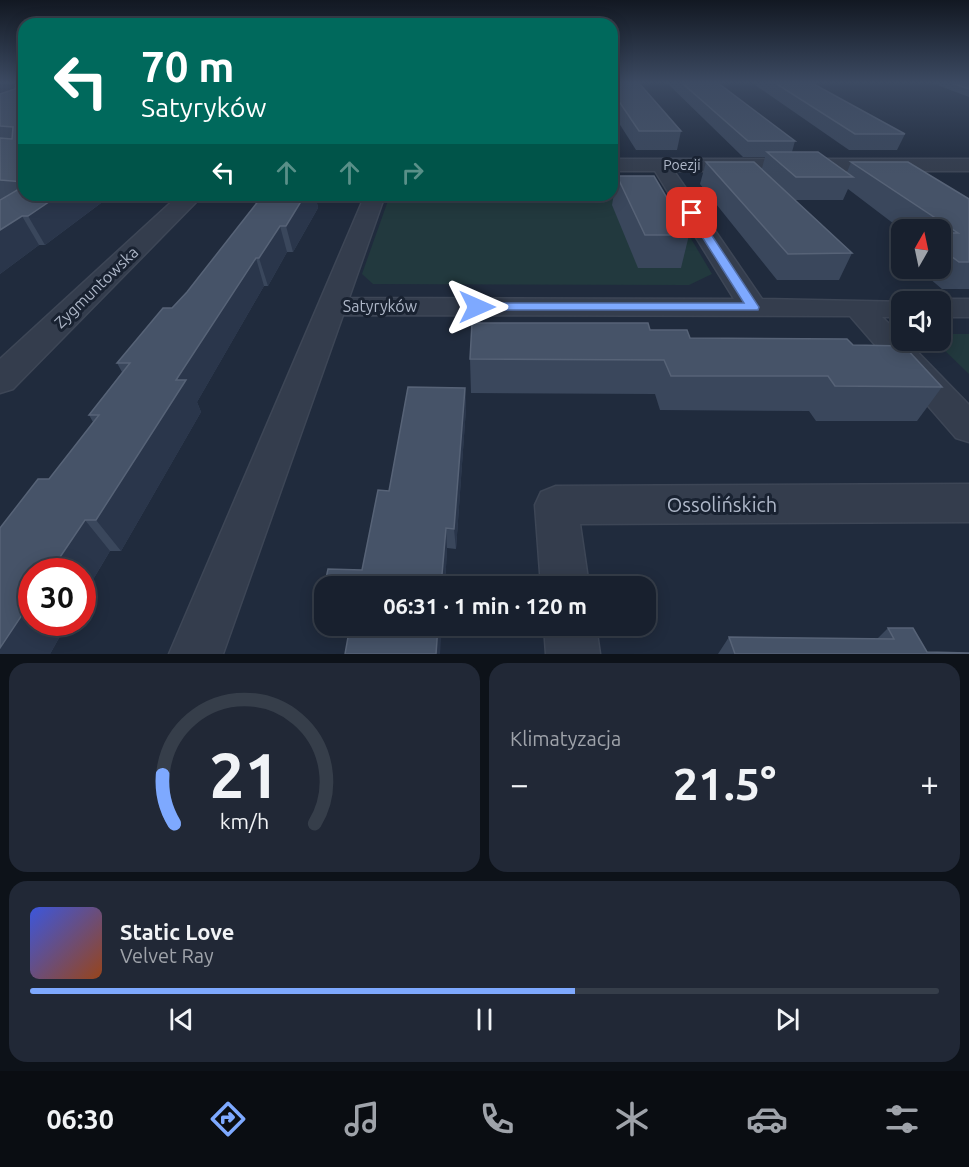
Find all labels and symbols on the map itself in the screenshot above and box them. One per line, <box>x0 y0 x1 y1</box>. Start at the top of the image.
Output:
street label: Poezji <box>663 157 701 173</box>
pin <box>666 187 717 238</box>
north arrow <box>891 219 951 279</box>
street label: Zygmuntowska <box>51 243 141 331</box>
position arrow <box>445 275 509 339</box>
street label: Satyryków <box>343 297 418 315</box>
street label: Ossolińskich <box>667 493 777 516</box>
speed limit sign: 30 <box>18 558 96 636</box>

